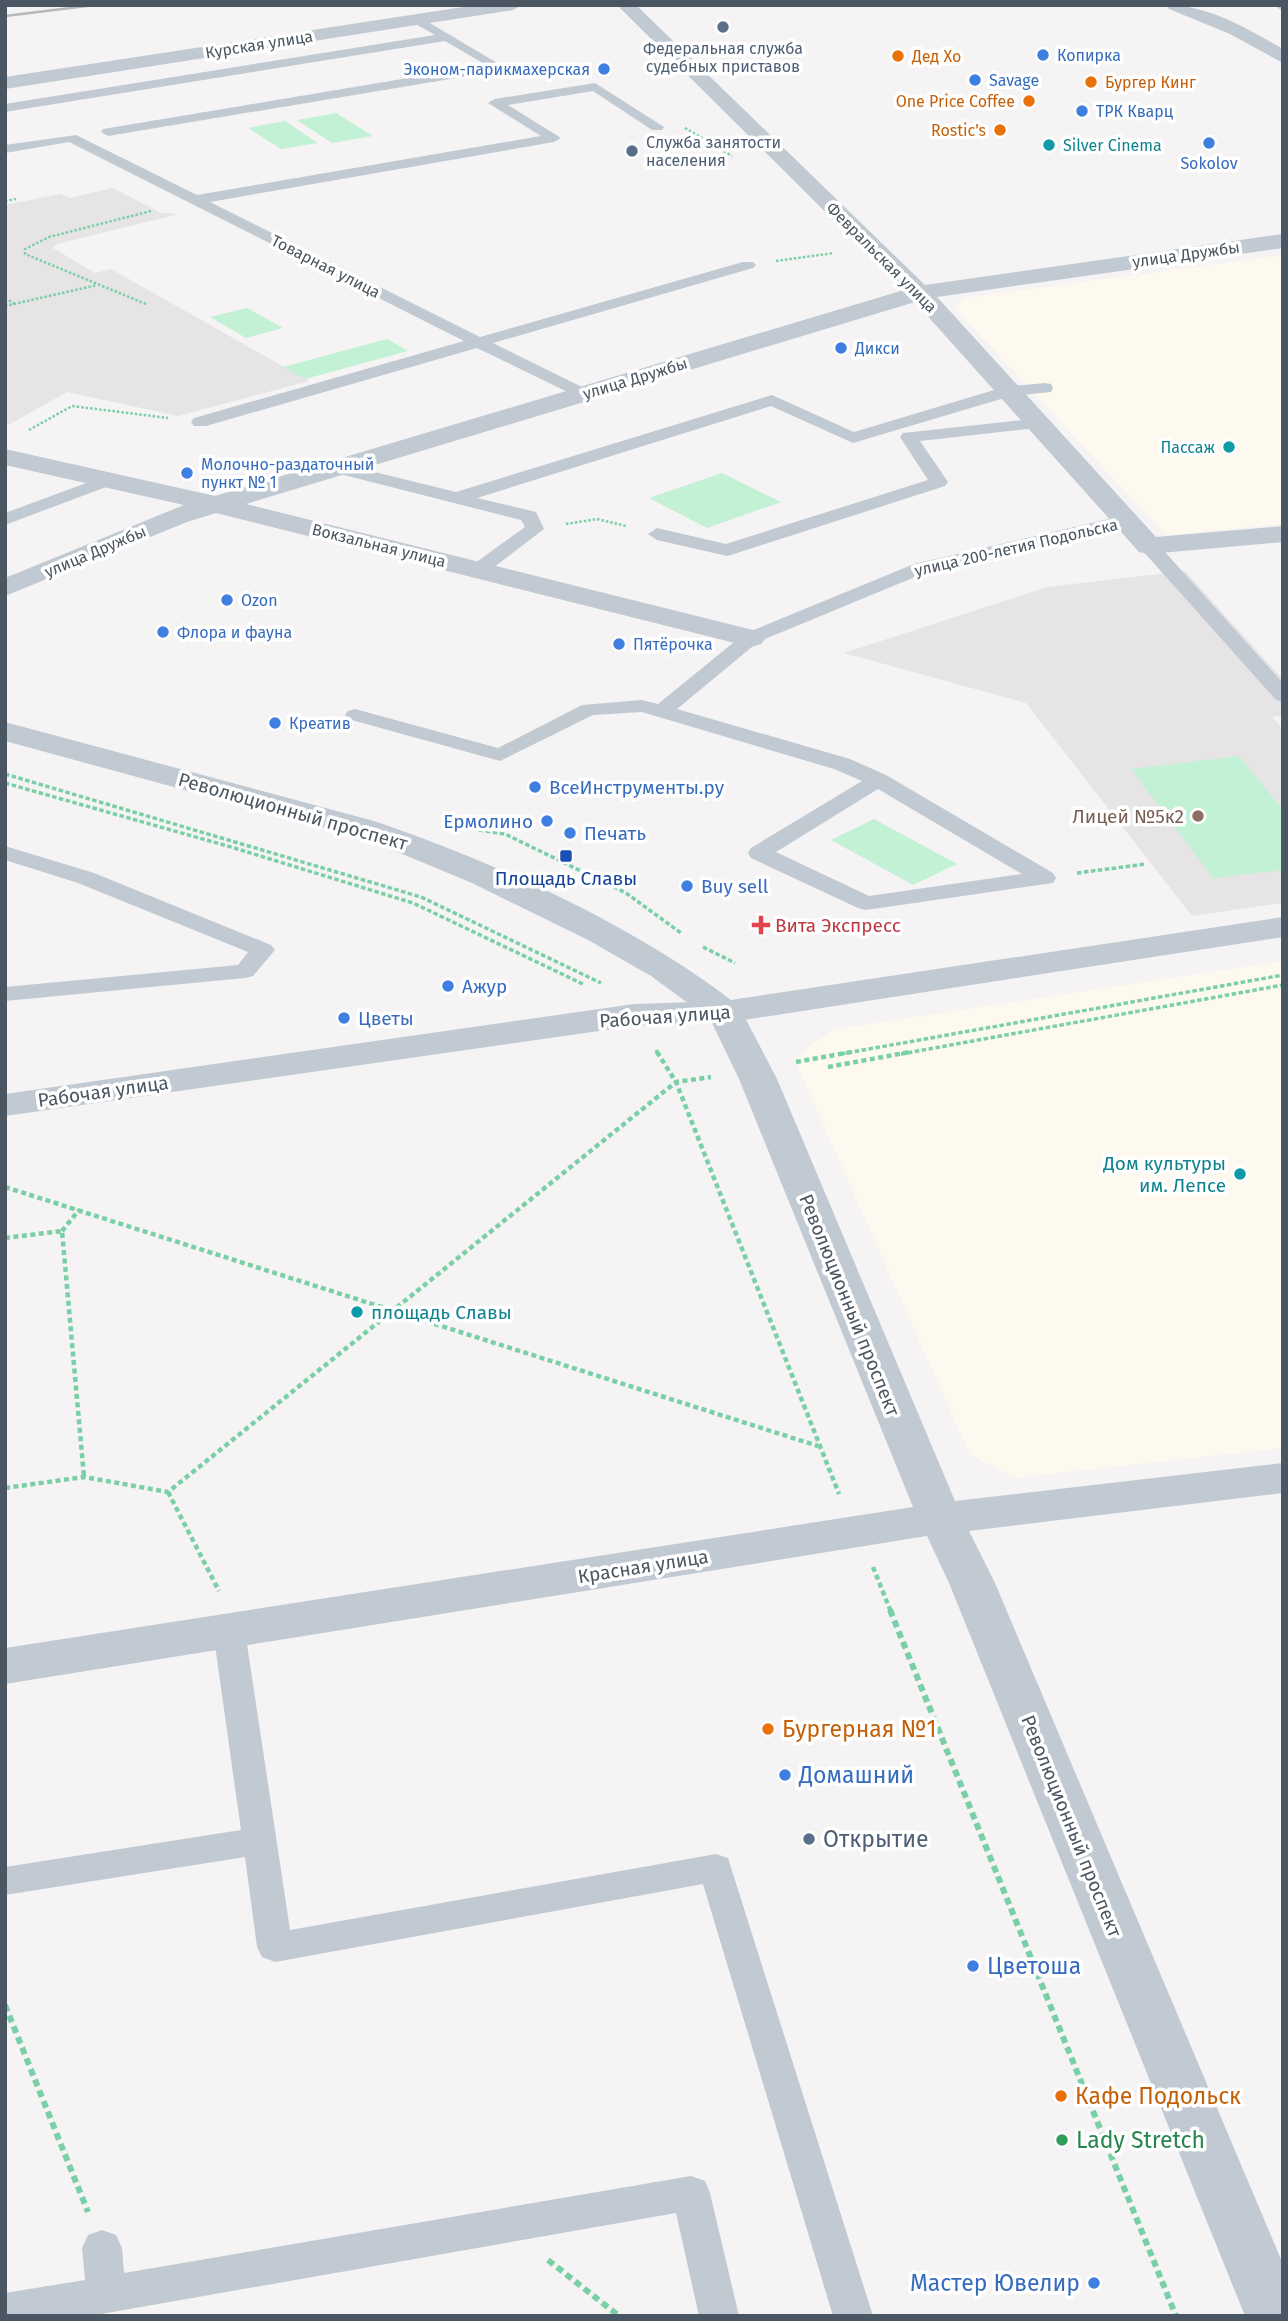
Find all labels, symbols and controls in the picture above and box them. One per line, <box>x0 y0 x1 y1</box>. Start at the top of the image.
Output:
marker: Федеральная служба судебных приставов <box>715 19 731 35</box>
street label: Курская улица <box>204 27 314 62</box>
place label: Федеральная служба судебных приставов <box>643 39 803 76</box>
place label: Копирка <box>1057 46 1121 65</box>
place label: Дед Хо <box>911 47 961 66</box>
marker: Копирка <box>1035 47 1051 63</box>
marker: Дед Хо <box>890 48 906 64</box>
place label: Эконом-парикмахерская <box>404 60 590 79</box>
marker: Эконом-парикмахерская <box>596 61 612 77</box>
place label: Savage <box>989 71 1039 90</box>
marker: Savage <box>967 72 983 88</box>
place label: Бургер Кинг <box>1105 73 1196 92</box>
marker: Бургер Кинг <box>1083 74 1099 90</box>
place label: One Price Coffee <box>896 92 1015 111</box>
marker: One Price Coffee <box>1021 93 1037 109</box>
place label: ТРК Кварц <box>1096 102 1174 121</box>
marker: ТРК Кварц <box>1074 103 1090 119</box>
place label: Rostic's <box>931 121 986 140</box>
marker: Rostic's <box>992 122 1008 138</box>
place label: Служба занятости населения <box>646 133 781 170</box>
marker: Sokolov <box>1201 135 1217 151</box>
place label: Silver Cinema <box>1063 136 1162 155</box>
marker: Silver Cinema <box>1041 137 1057 153</box>
marker: Служба занятости населения <box>624 143 640 159</box>
place label: Sokolov <box>1180 154 1238 173</box>
street label: Февральская улица <box>822 198 941 317</box>
street label: Товарная улица <box>268 231 383 302</box>
street label: улица Дружбы <box>1131 238 1241 271</box>
place label: Дикси <box>854 339 900 358</box>
marker: Дикси <box>833 340 849 356</box>
street label: улица Дружбы <box>581 354 690 403</box>
place label: Пассаж <box>1160 438 1215 457</box>
marker: Пассаж <box>1221 439 1237 455</box>
place label: Молочно-раздаточный пункт № 1 <box>201 455 374 492</box>
marker: Молочно-раздаточный пункт № 1 <box>179 465 195 481</box>
street label: улица 200-летия Подольска <box>913 515 1120 580</box>
street label: Вокзальная улица <box>310 520 448 571</box>
street label: улица Дружбы <box>42 522 149 581</box>
place label: Ozon <box>241 591 278 610</box>
marker: Ozon <box>219 592 235 608</box>
place label: Флора и фауна <box>177 623 292 642</box>
marker: Флора и фауна <box>155 624 171 640</box>
place label: Пятёрочка <box>633 635 713 654</box>
marker: Пятёрочка <box>611 636 627 652</box>
place label: Креатив <box>289 714 351 733</box>
marker: Креатив <box>267 715 283 731</box>
street label: Революционный проспект <box>176 768 411 855</box>
place label: ВсеИнструменты.ру <box>549 776 725 799</box>
marker: ВсеИнструменты.ру <box>527 779 543 795</box>
place label: Лицей №5к2 <box>1072 805 1184 828</box>
marker: Лицей №5к2 <box>1190 808 1206 824</box>
place label: Ермолино <box>443 810 533 833</box>
marker: Ермолино <box>539 813 555 829</box>
place label: Печать <box>584 822 646 845</box>
marker: Печать <box>562 825 578 841</box>
marker: Площадь Славы <box>558 848 574 864</box>
place label: Площадь Славы <box>495 867 637 890</box>
place label: Buy sell <box>701 875 769 898</box>
marker: Buy sell <box>679 878 695 894</box>
place label: Вита Экспресс <box>775 914 901 937</box>
marker: Вита Экспресс <box>753 917 769 933</box>
place label: Ажур <box>462 975 507 998</box>
marker: Ажур <box>440 978 456 994</box>
street label: Рабочая улица <box>599 1000 732 1033</box>
place label: Цветы <box>358 1007 414 1030</box>
marker: Цветы <box>336 1010 352 1026</box>
street label: Рабочая улица <box>36 1071 170 1112</box>
place label: Дом культуры им. Лепсе <box>1102 1152 1226 1197</box>
marker: Дом культуры им. Лепсе <box>1232 1166 1248 1182</box>
street label: Революционный проспект <box>794 1191 905 1420</box>
place label: площадь Славы <box>371 1301 512 1324</box>
marker: площадь Славы <box>349 1304 365 1320</box>
street label: Красная улица <box>576 1545 710 1588</box>
street label: Революционный проспект <box>1016 1712 1127 1941</box>
place label: Бургерная №1 <box>782 1715 936 1743</box>
marker: Бургерная №1 <box>760 1721 776 1737</box>
place label: Домашний <box>798 1761 914 1789</box>
marker: Домашний <box>777 1767 793 1783</box>
place label: Открытие <box>823 1825 928 1853</box>
marker: Открытие <box>801 1831 817 1847</box>
place label: Цветоша <box>987 1952 1081 1980</box>
marker: Цветоша <box>965 1958 981 1974</box>
place label: Кафе Подольск <box>1075 2082 1241 2110</box>
marker: Кафе Подольск <box>1053 2088 1069 2104</box>
place label: Lady Stretch <box>1076 2126 1205 2154</box>
marker: Lady Stretch <box>1054 2132 1070 2148</box>
place label: Мастер Ювелир <box>910 2269 1080 2297</box>
marker: Мастер Ювелир <box>1086 2275 1102 2291</box>

